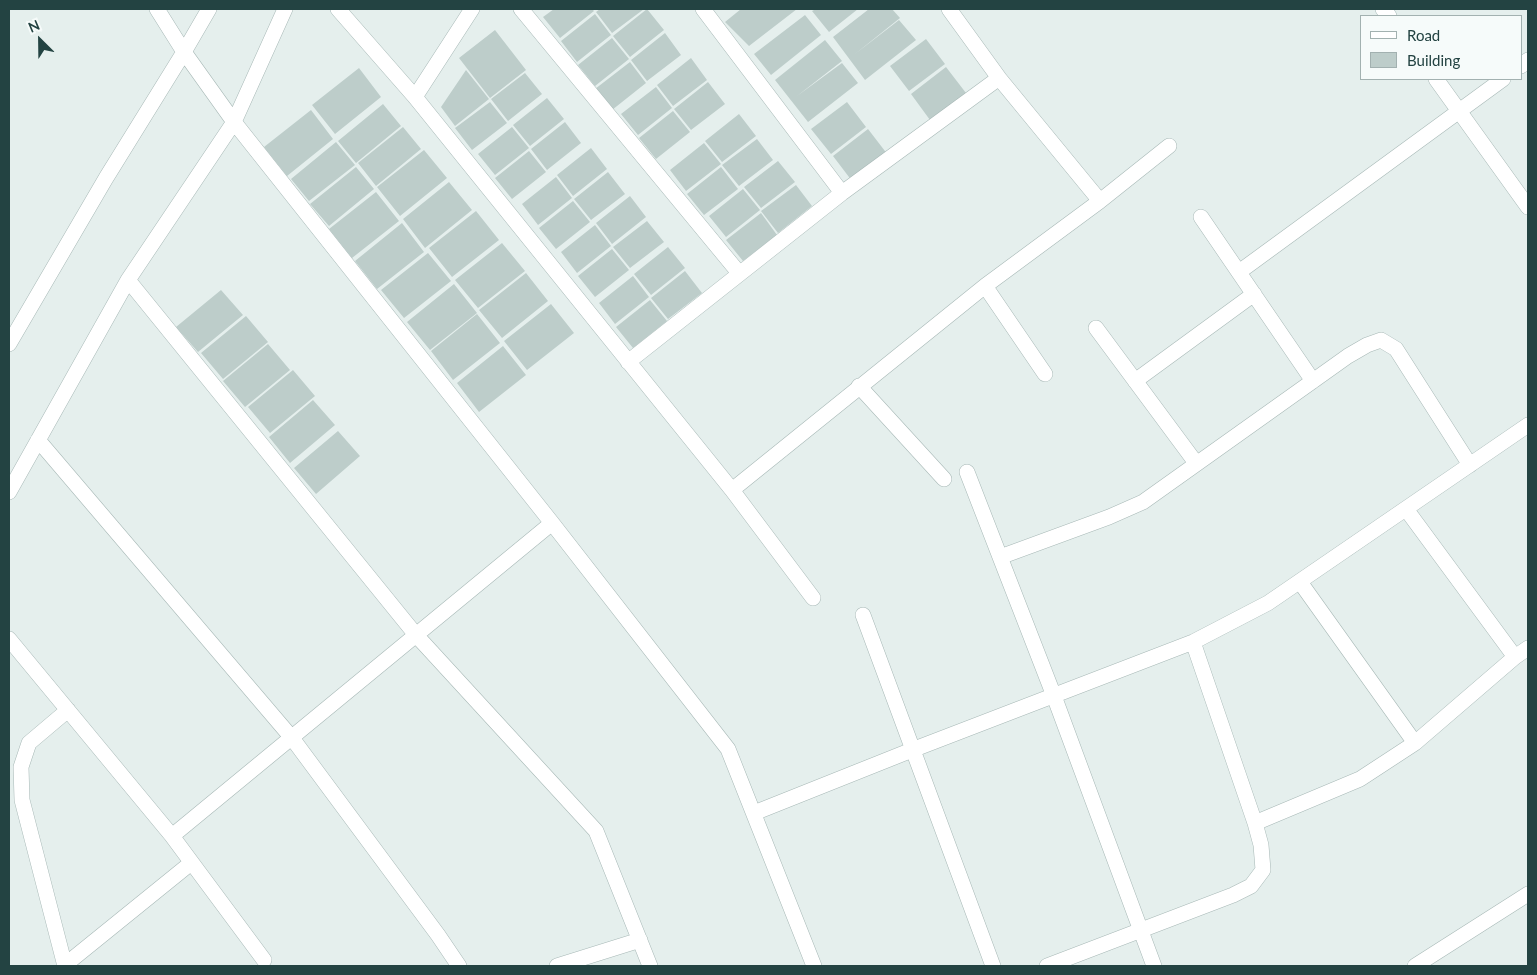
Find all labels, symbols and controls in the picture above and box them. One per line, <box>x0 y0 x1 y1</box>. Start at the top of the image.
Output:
north arrow <box>15 15 65 65</box>
legend <box>1360 15 1522 80</box>
text: N <box>26 16 42 36</box>
text: Road <box>1407 26 1440 44</box>
text: Building <box>1407 51 1460 69</box>

